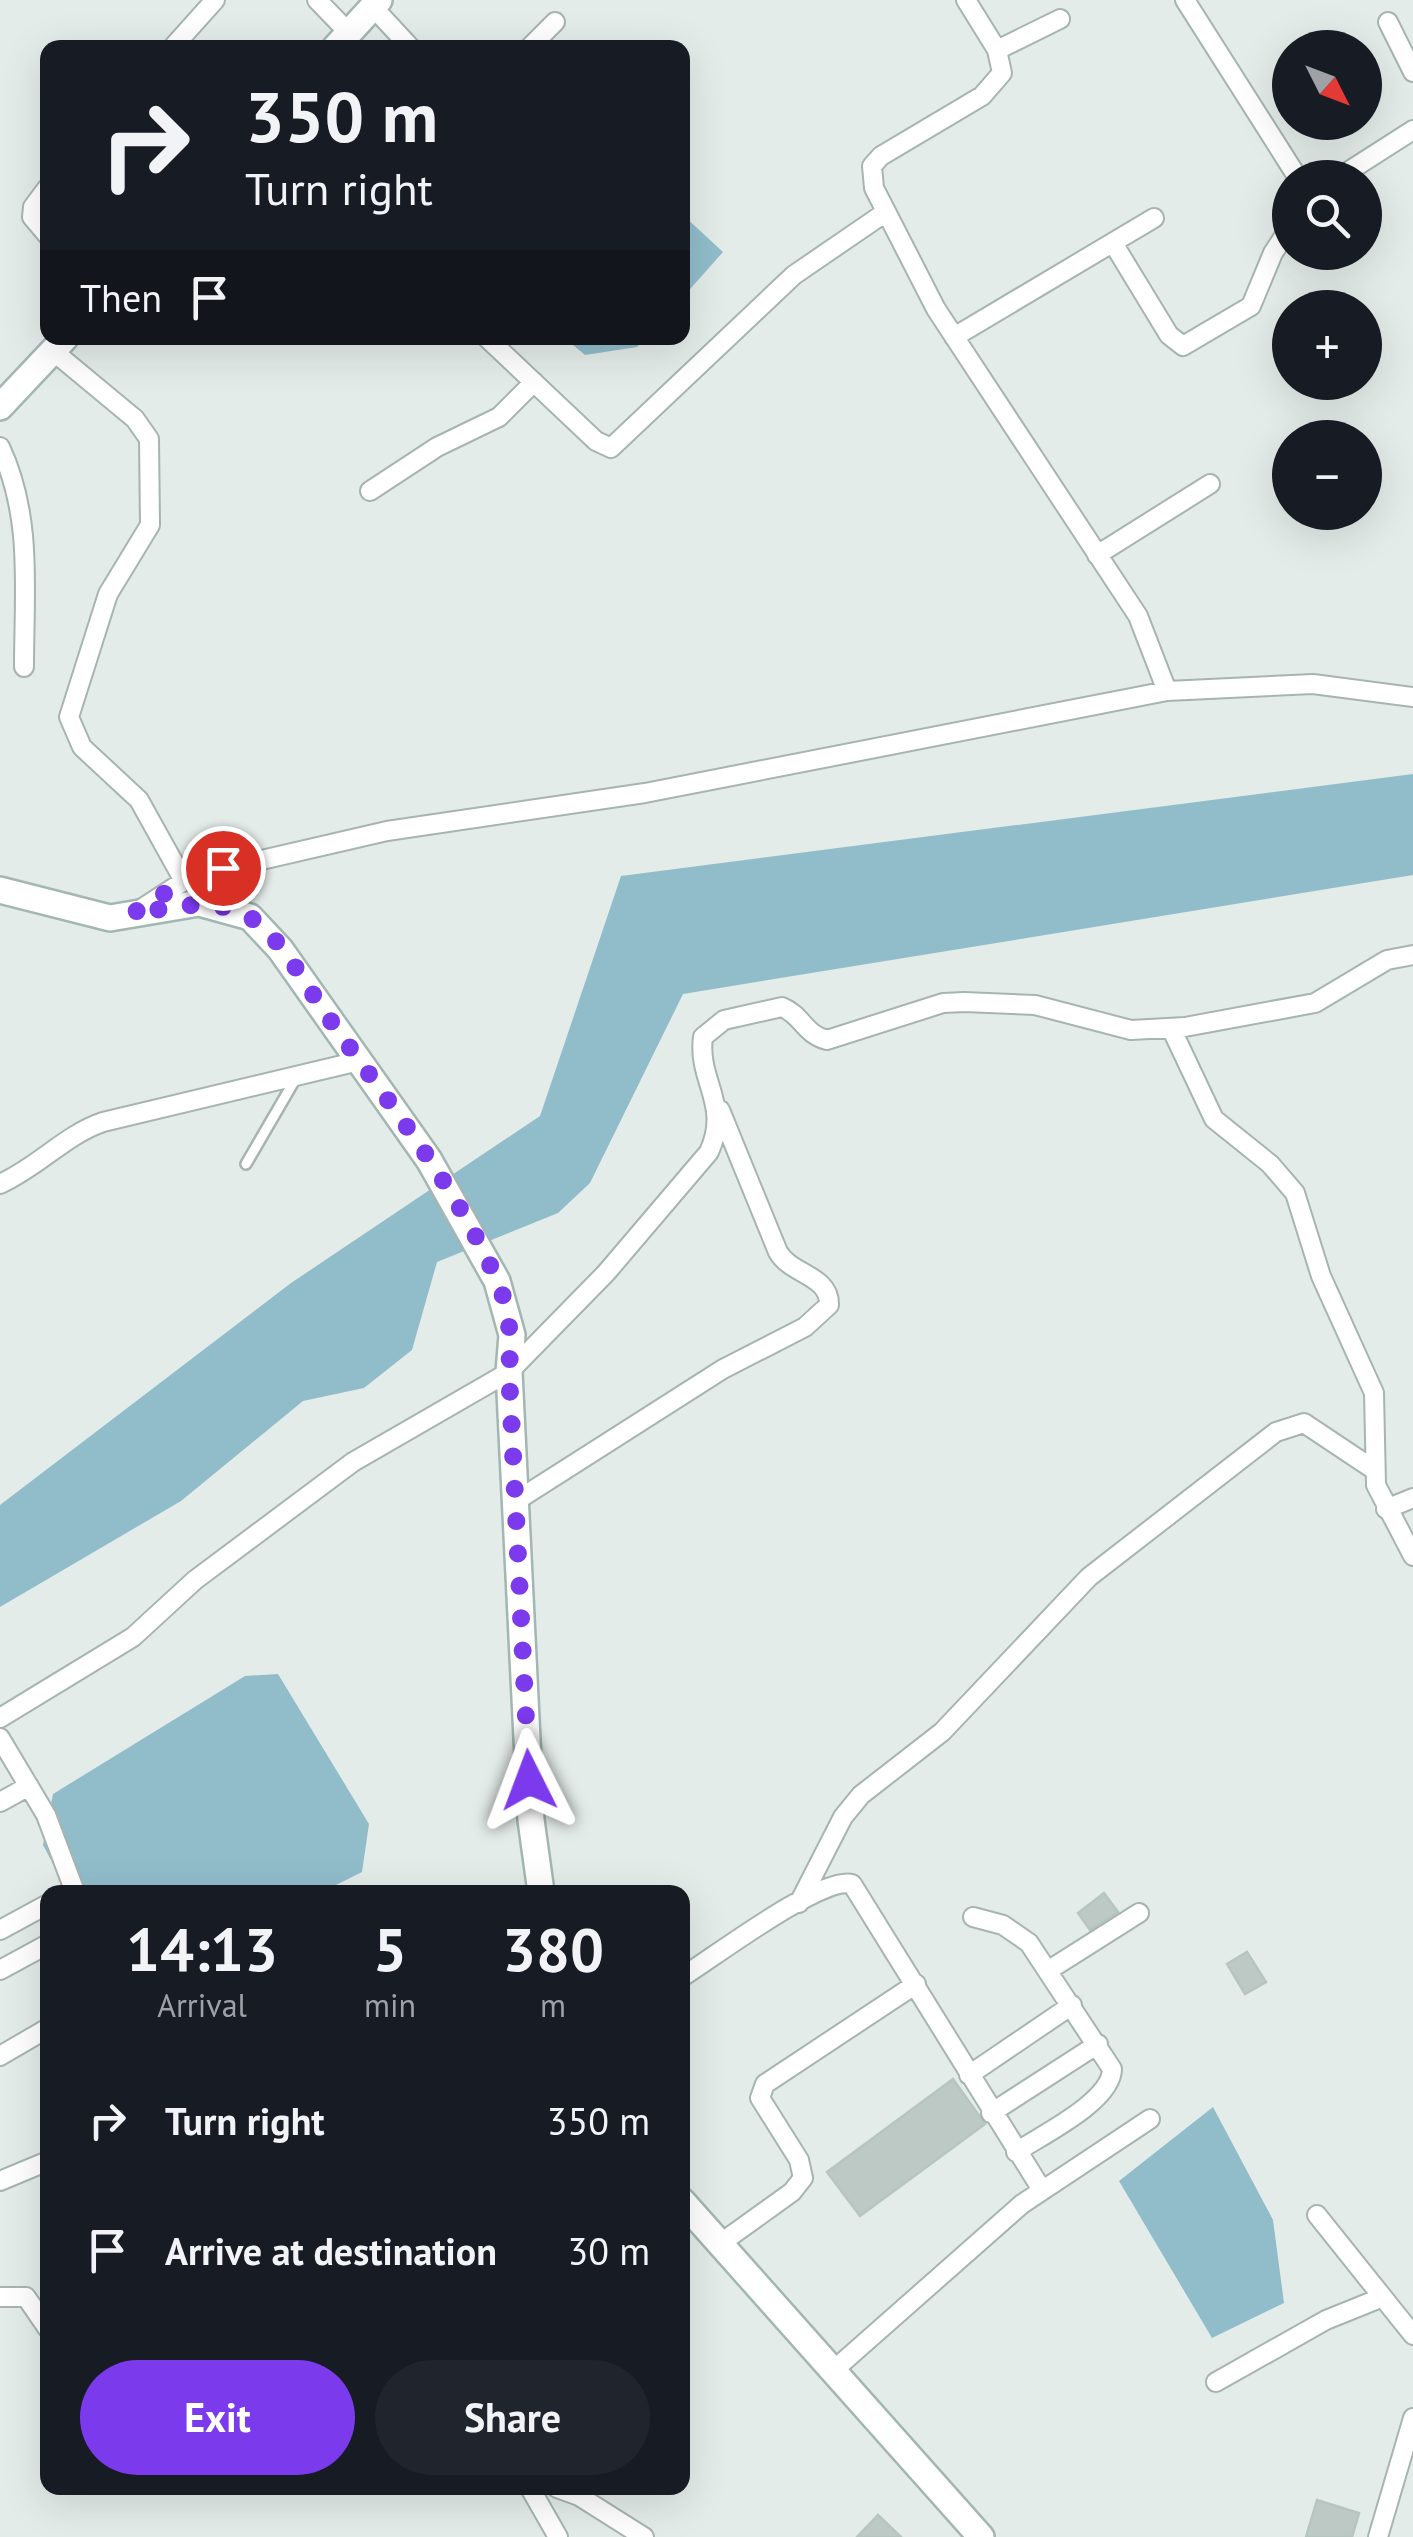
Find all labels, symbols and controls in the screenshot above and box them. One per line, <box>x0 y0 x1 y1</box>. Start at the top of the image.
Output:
north arrow <box>1272 30 1382 140</box>
map controls <box>1272 30 1382 530</box>
text: 350 m <box>245 71 438 161</box>
icon: right <box>80 80 210 210</box>
text: Turn right <box>245 159 433 217</box>
button: search <box>1272 160 1382 270</box>
icon: arrive <box>182 270 237 325</box>
text: Then <box>80 273 162 322</box>
button: + <box>1272 290 1382 400</box>
button: − <box>1272 420 1382 530</box>
pin <box>181 826 266 911</box>
icon: arrive <box>196 841 251 896</box>
position arrow <box>477 1728 581 1832</box>
text: 14:13 <box>126 1910 278 1988</box>
text: 5 <box>373 1910 407 1988</box>
text: 380 <box>502 1910 604 1988</box>
text: Arrival <box>157 1984 247 2026</box>
text: min <box>364 1984 416 2026</box>
text: m <box>540 1984 566 2026</box>
icon: right <box>80 2093 135 2148</box>
text: Turn right <box>165 2096 325 2145</box>
text: 350 m <box>547 2096 650 2145</box>
icon: arrive <box>80 2223 135 2278</box>
text: Arrive at destination <box>165 2226 497 2275</box>
text: 30 m <box>568 2226 650 2275</box>
button: Exit <box>80 2360 355 2475</box>
button: Share <box>375 2360 650 2475</box>

